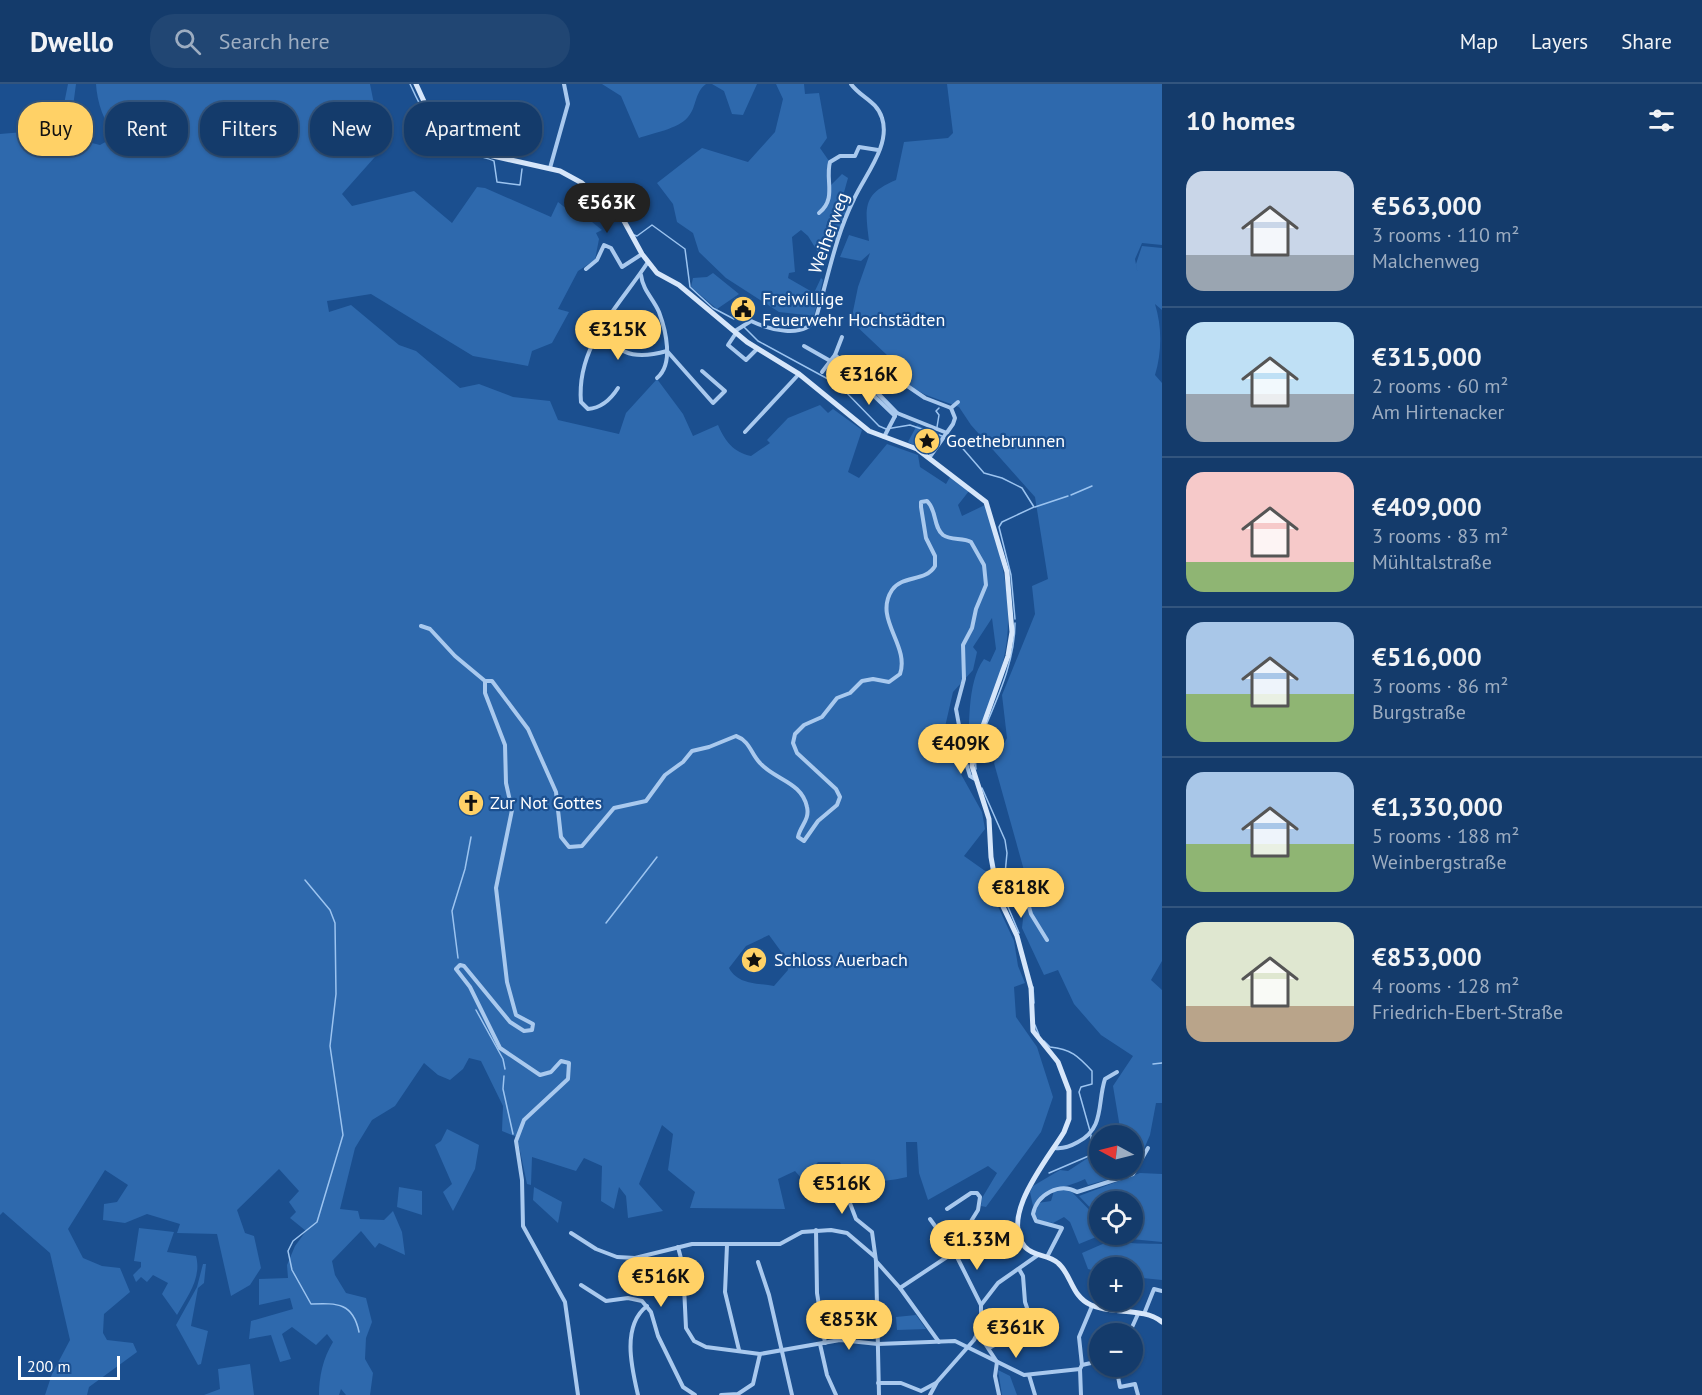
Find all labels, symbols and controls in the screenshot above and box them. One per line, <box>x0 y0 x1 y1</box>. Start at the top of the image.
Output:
search box <box>150 14 570 68</box>
text: Dwello <box>30 23 114 60</box>
icon: search <box>171 25 204 58</box>
text: Search here <box>219 27 330 55</box>
text: Map <box>1460 28 1498 55</box>
text: Layers <box>1531 28 1588 55</box>
text: Share <box>1621 28 1672 55</box>
chip: Buy <box>18 102 93 156</box>
chip: Rent <box>105 102 188 156</box>
chip: Filters <box>200 102 298 156</box>
chip: New <box>310 102 392 156</box>
chip: Apartment <box>404 102 542 156</box>
text: 10 homes <box>1186 104 1295 137</box>
icon: filters <box>1645 104 1678 137</box>
pin: €563K <box>565 183 649 234</box>
text: €563K <box>578 189 636 215</box>
street label: Weiherweg <box>803 189 854 277</box>
text: €563,000 <box>1372 189 1482 222</box>
icon: home <box>1234 195 1306 267</box>
text: 3 rooms · 110 m² <box>1372 222 1519 248</box>
text: Malchenweg <box>1372 248 1480 274</box>
place label: Freiwillige Feuerwehr Hochstädten <box>762 287 945 331</box>
public building icon: Freiwillige Feuerwehr Hochstädten <box>728 294 758 324</box>
pin: €315K <box>576 310 660 361</box>
text: €315K <box>589 316 647 342</box>
text: €315,000 <box>1372 340 1482 373</box>
icon: home <box>1234 346 1306 418</box>
pin: €316K <box>827 355 911 406</box>
text: €316K <box>840 361 898 387</box>
text: 2 rooms · 60 m² <box>1372 373 1508 399</box>
text: Am Hirtenacker <box>1372 399 1504 425</box>
place icon: Goethebrunnen <box>912 426 942 456</box>
place label: Goethebrunnen <box>946 429 1065 452</box>
text: €409,000 <box>1372 490 1482 523</box>
icon: home <box>1234 496 1306 568</box>
text: 3 rooms · 83 m² <box>1372 523 1508 549</box>
text: Mühltalstraße <box>1372 549 1492 575</box>
text: €516,000 <box>1372 640 1482 673</box>
icon: home <box>1234 646 1306 718</box>
text: 3 rooms · 86 m² <box>1372 673 1508 699</box>
text: Burgstraße <box>1372 699 1466 725</box>
pin: €409K <box>919 724 1003 775</box>
text: €409K <box>932 730 990 756</box>
church icon: Zur Not Gottes <box>456 788 486 818</box>
text: €1,330,000 <box>1372 790 1503 823</box>
place label: Zur Not Gottes <box>490 791 602 814</box>
icon: home <box>1234 796 1306 868</box>
text: 5 rooms · 188 m² <box>1372 823 1519 849</box>
text: Weinbergstraße <box>1372 849 1507 875</box>
pin: €818K <box>979 868 1063 919</box>
text: €818K <box>992 874 1050 900</box>
text: €853,000 <box>1372 940 1482 973</box>
place icon: Schloss Auerbach <box>739 945 769 975</box>
icon: home <box>1234 946 1306 1018</box>
place label: Schloss Auerbach <box>774 948 908 971</box>
text: 4 rooms · 128 m² <box>1372 973 1519 999</box>
text: Friedrich-Ebert-Straße <box>1372 999 1563 1025</box>
north arrow <box>1089 1125 1143 1179</box>
map controls <box>1089 1125 1143 1377</box>
pin: €516K <box>800 1164 884 1215</box>
text: €516K <box>813 1170 871 1196</box>
button: locate <box>1089 1191 1143 1245</box>
pin: €1.33M <box>928 1220 1026 1271</box>
text: €1.33M <box>944 1226 1010 1252</box>
pin: €516K <box>619 1257 703 1308</box>
button: + <box>1089 1257 1143 1311</box>
text: €516K <box>632 1263 690 1289</box>
pin: €853K <box>807 1300 891 1351</box>
text: €853K <box>820 1306 878 1332</box>
pin: €361K <box>974 1308 1058 1359</box>
text: €361K <box>987 1314 1045 1340</box>
button: − <box>1089 1323 1143 1377</box>
scale bar <box>18 1353 120 1380</box>
text: 200 m <box>27 1356 70 1376</box>

